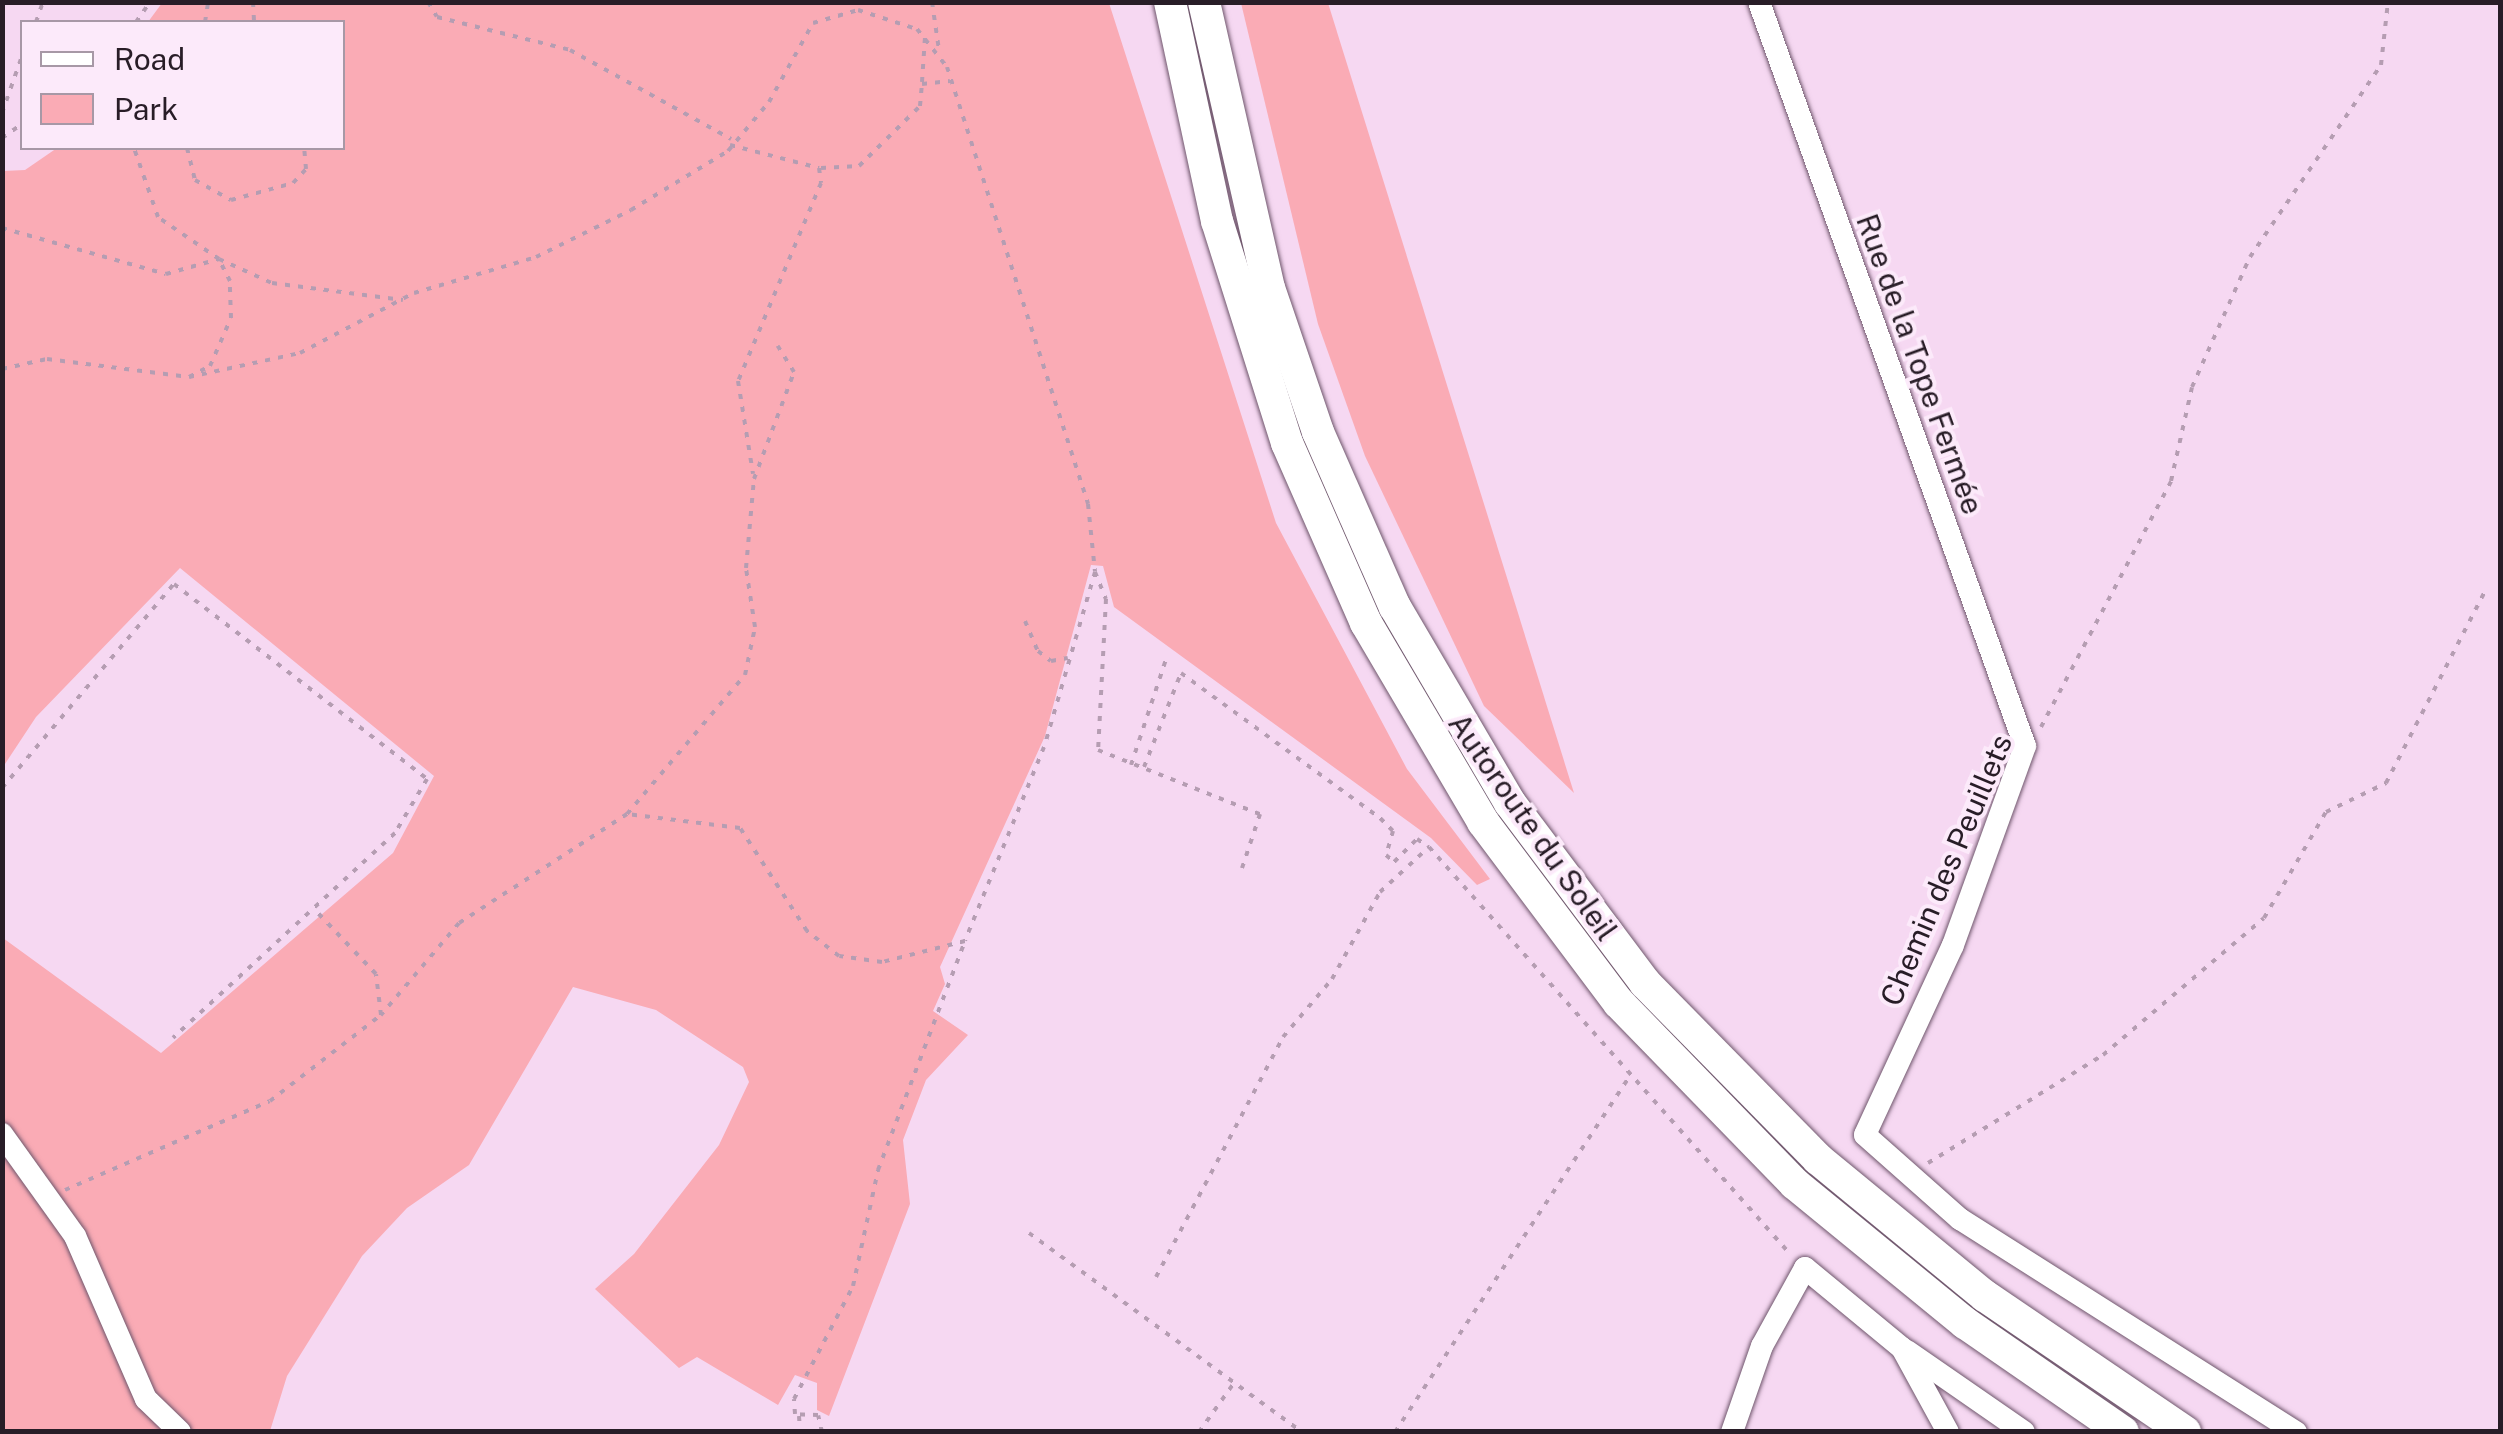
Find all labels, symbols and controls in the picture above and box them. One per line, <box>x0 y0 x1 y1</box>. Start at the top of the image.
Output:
legend <box>20 20 345 150</box>
text: Road <box>114 41 185 77</box>
text: Park <box>114 91 178 127</box>
street label: Rue de la Tope Fermée <box>1849 209 1991 519</box>
street label: Autoroute du Soleil <box>1441 706 1625 948</box>
street label: Chemin des Peuillets <box>1872 729 2020 1011</box>

